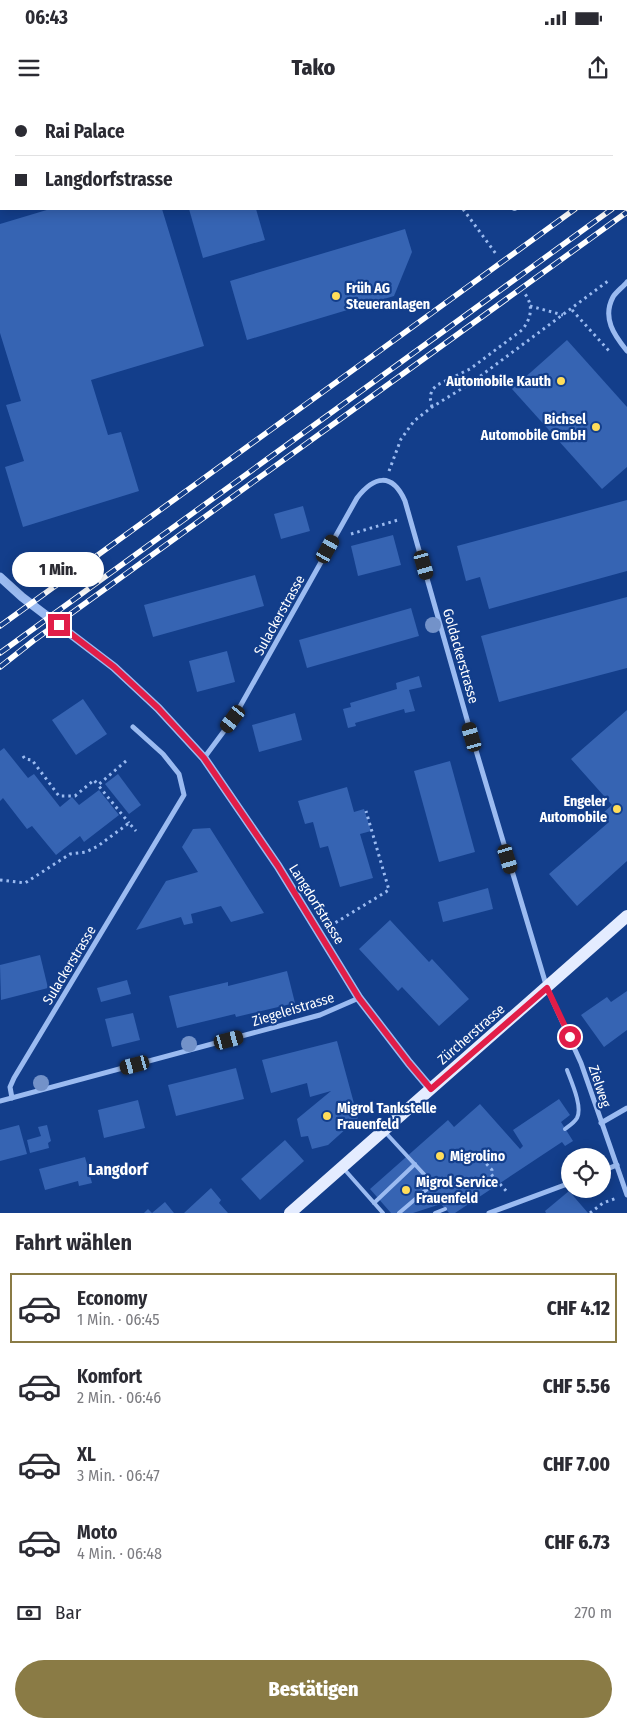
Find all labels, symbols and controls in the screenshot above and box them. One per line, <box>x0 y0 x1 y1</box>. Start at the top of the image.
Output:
text: 06:43 <box>25 6 68 29</box>
icon: menu <box>15 54 43 82</box>
text: Tako <box>292 54 335 81</box>
icon: share <box>584 54 612 82</box>
text: Rai Palace <box>45 120 125 143</box>
text: Langdorfstrasse <box>45 168 173 191</box>
place label: Früh AG Steueranlagen <box>346 280 430 313</box>
marker: Früh AG Steueranlagen <box>330 290 342 302</box>
place label: Automobile Kauth <box>445 373 551 390</box>
marker: Automobile Kauth <box>555 375 567 387</box>
place label: Bichsel Automobile GmbH <box>480 411 586 444</box>
marker: Bichsel Automobile GmbH <box>590 421 602 433</box>
car <box>314 532 341 566</box>
car <box>412 549 435 581</box>
callout: 1 Min. <box>13 552 105 588</box>
text: 1 Min. <box>39 560 77 579</box>
street label: Sulackerstrasse <box>250 572 309 658</box>
street label: Goldackerstrasse <box>439 607 482 706</box>
route end <box>48 614 70 636</box>
car <box>217 703 248 735</box>
car <box>460 721 483 753</box>
place label: Engeler Automobile <box>539 793 608 826</box>
marker: Engeler Automobile <box>611 803 623 815</box>
car <box>496 842 519 876</box>
street label: Langdorfstrasse <box>285 861 348 948</box>
street label: Sulackerstrasse <box>39 923 100 1008</box>
street label: Ziegeleistrasse <box>250 989 336 1030</box>
street label: Zürcherstrasse <box>434 1000 509 1068</box>
route start <box>559 1026 581 1048</box>
car <box>212 1029 245 1051</box>
car <box>118 1054 151 1076</box>
street label: Zielweg <box>585 1063 614 1110</box>
place label: Migrol Tankstelle Frauenfeld <box>337 1100 437 1133</box>
marker: Migrol Tankstelle Frauenfeld <box>321 1110 333 1122</box>
place label: Migrolino <box>450 1148 506 1165</box>
map controls <box>561 1148 611 1198</box>
button: locate <box>561 1148 611 1198</box>
marker: Migrolino <box>434 1150 446 1162</box>
district label: Langdorf <box>88 1160 150 1179</box>
place label: Migrol Service Frauenfeld <box>416 1174 498 1207</box>
marker: Migrol Service Frauenfeld <box>400 1184 412 1196</box>
text: Fahrt wählen <box>15 1229 132 1256</box>
icon: car <box>17 1286 62 1331</box>
text: Economy <box>77 1287 147 1310</box>
text: CHF 4.12 <box>547 1297 610 1320</box>
text: 1 Min. · 06:45 <box>77 1310 160 1329</box>
icon: car <box>17 1364 62 1409</box>
text: Komfort <box>77 1365 142 1388</box>
text: CHF 5.56 <box>543 1375 610 1398</box>
text: 2 Min. · 06:46 <box>77 1388 161 1407</box>
icon: car <box>17 1442 62 1487</box>
text: XL <box>77 1443 96 1466</box>
text: CHF 7.00 <box>543 1453 610 1476</box>
text: 3 Min. · 06:47 <box>77 1466 160 1485</box>
icon: car <box>17 1520 62 1565</box>
text: Moto <box>77 1521 117 1544</box>
text: CHF 6.73 <box>545 1531 610 1554</box>
text: 4 Min. · 06:48 <box>77 1544 162 1563</box>
icon: cash <box>15 1599 43 1627</box>
text: Bar <box>55 1601 81 1624</box>
text: 270 m <box>574 1603 612 1622</box>
button: Bestätigen <box>15 1660 612 1718</box>

